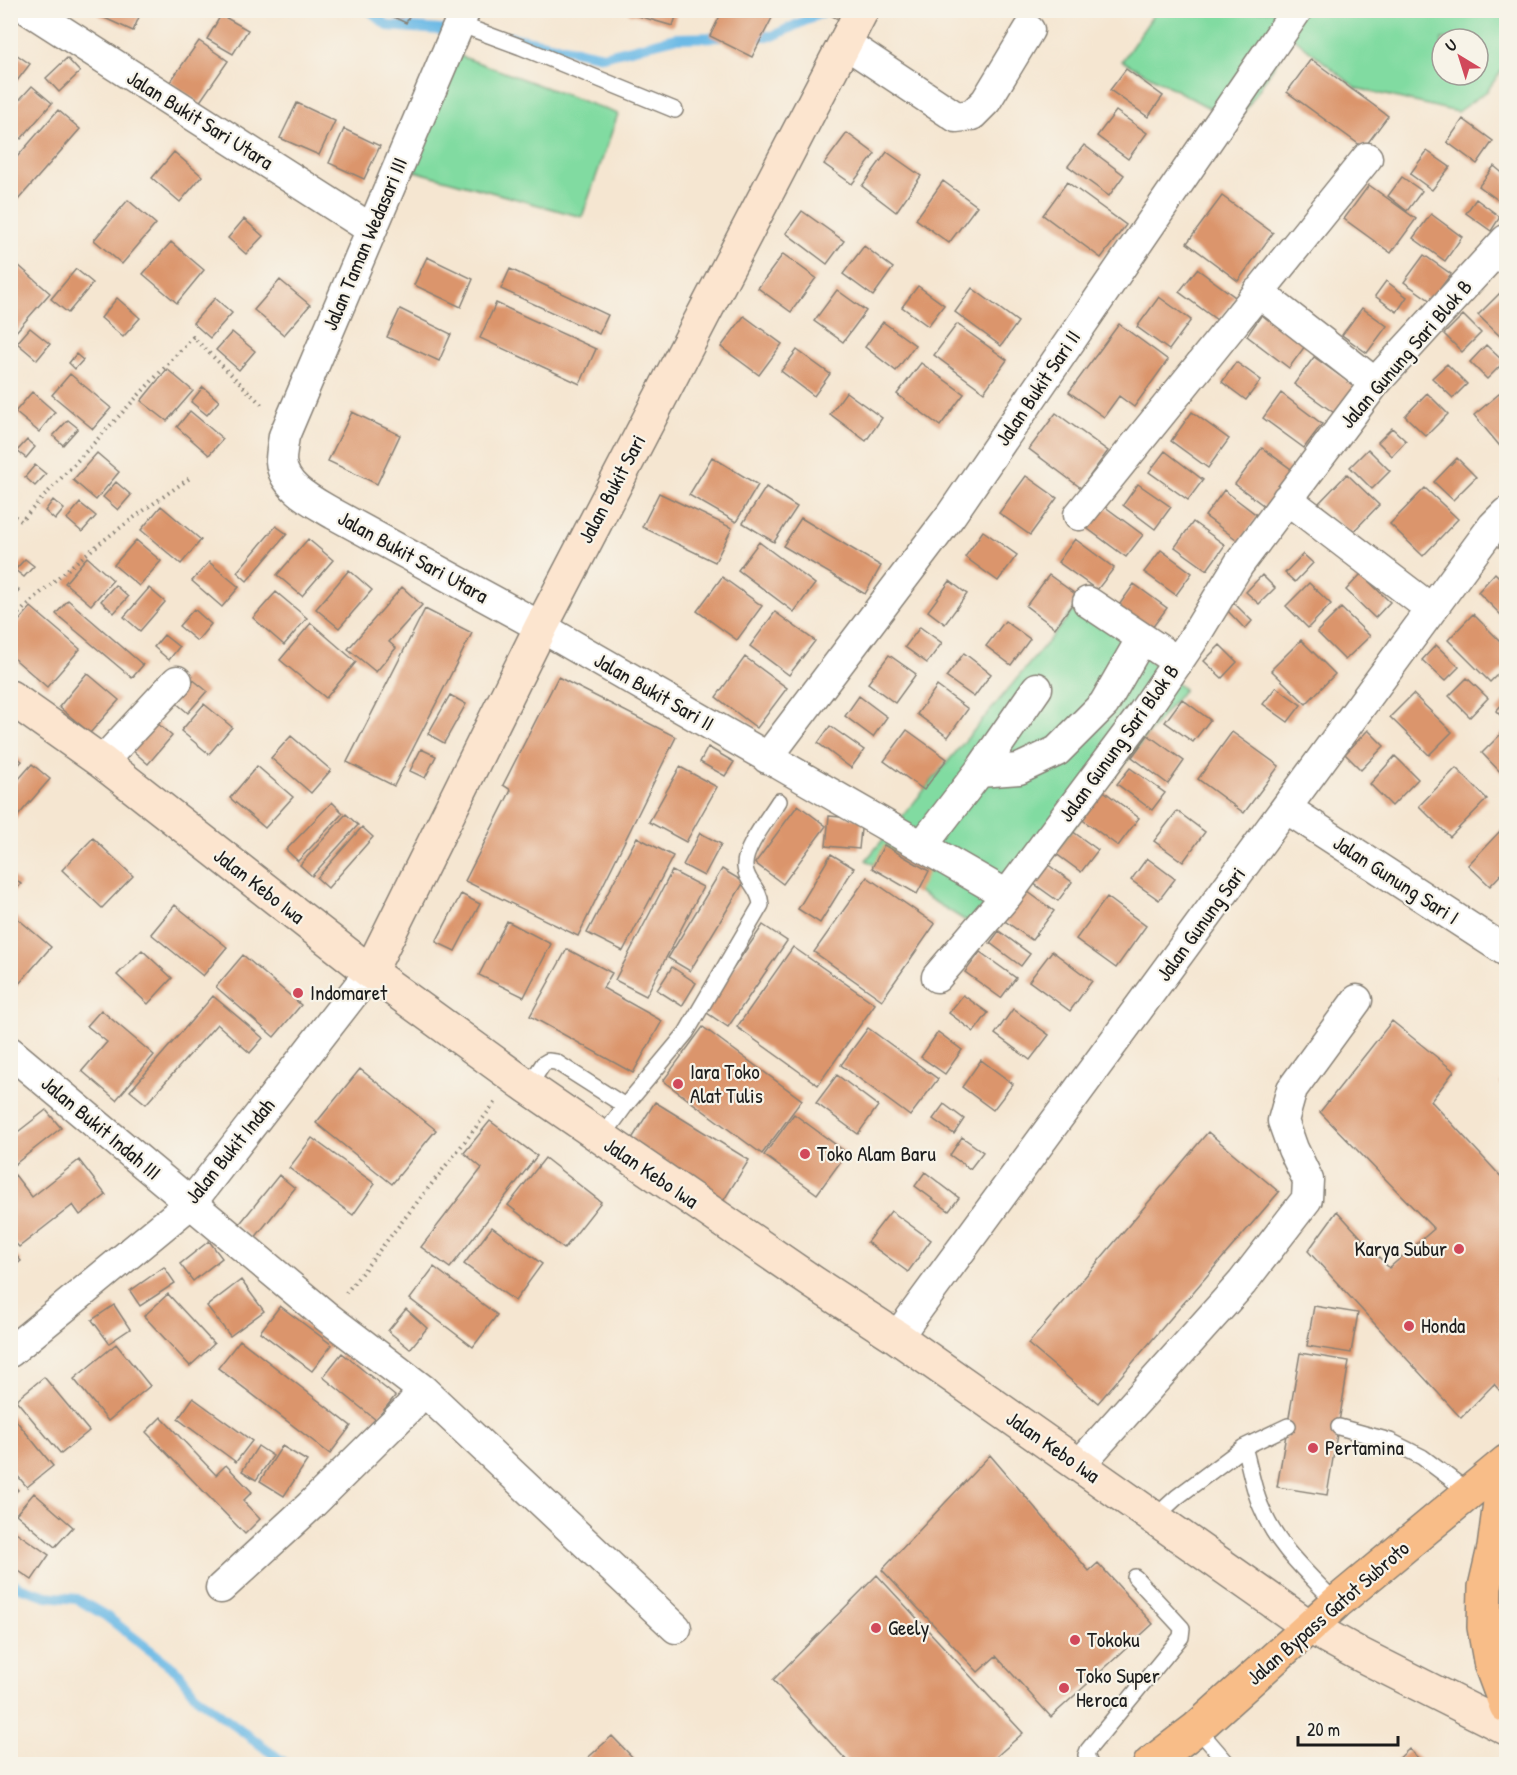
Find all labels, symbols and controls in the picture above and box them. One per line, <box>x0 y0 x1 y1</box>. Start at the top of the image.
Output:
north arrow <box>1430 27 1490 87</box>
text: U <box>1441 34 1461 57</box>
street label: Jalan Bukit Sari Utara <box>122 63 279 176</box>
street label: Jalan Taman Wedasari III <box>315 153 414 335</box>
street label: Jalan Gunung Sari Blok B <box>1333 273 1478 434</box>
street label: Jalan Bukit Sari II <box>988 324 1087 451</box>
street label: Jalan Bukit Sari <box>571 429 652 548</box>
street label: Jalan Bukit Sari Utara <box>333 503 494 610</box>
street label: Jalan Bukit Sari II <box>589 646 720 738</box>
street label: Jalan Gunung Sari Blok B <box>1051 658 1186 828</box>
street label: Jalan Gunung Sari I <box>1328 828 1465 931</box>
street label: Jalan Kebo Iwa <box>208 841 311 930</box>
street label: Jalan Gunung Sari <box>1149 861 1252 987</box>
place label: Indomaret <box>310 978 388 1007</box>
marker: Indomaret <box>291 986 305 1000</box>
place label: Iara Toko Alat Tulis <box>690 1057 763 1110</box>
street label: Jalan Bukit Indah III <box>35 1069 167 1186</box>
marker: Iara Toko Alat Tulis <box>671 1077 685 1091</box>
street label: Jalan Bukit Indah <box>178 1092 281 1210</box>
street label: Jalan Kebo Iwa <box>598 1130 704 1215</box>
place label: Toko Alam Baru <box>817 1139 936 1168</box>
marker: Toko Alam Baru <box>798 1147 812 1161</box>
place label: Karya Subur <box>1355 1234 1447 1263</box>
marker: Karya Subur <box>1452 1242 1466 1256</box>
place label: Honda <box>1421 1311 1465 1340</box>
marker: Honda <box>1402 1319 1416 1333</box>
street label: Jalan Kebo Iwa <box>1001 1404 1106 1490</box>
place label: Pertamina <box>1325 1433 1404 1462</box>
marker: Pertamina <box>1306 1441 1320 1455</box>
street label: Jalan Bypass Gatot Subroto <box>1240 1534 1415 1691</box>
place label: Geely <box>888 1613 929 1642</box>
marker: Geely <box>869 1621 883 1635</box>
place label: Tokoku <box>1087 1625 1140 1654</box>
marker: Tokoku <box>1068 1633 1082 1647</box>
place label: Toko Super Heroca <box>1076 1661 1160 1714</box>
marker: Toko Super Heroca <box>1057 1681 1071 1695</box>
scale bar <box>1298 1709 1398 1747</box>
text: 20 m <box>1307 1717 1340 1742</box>

